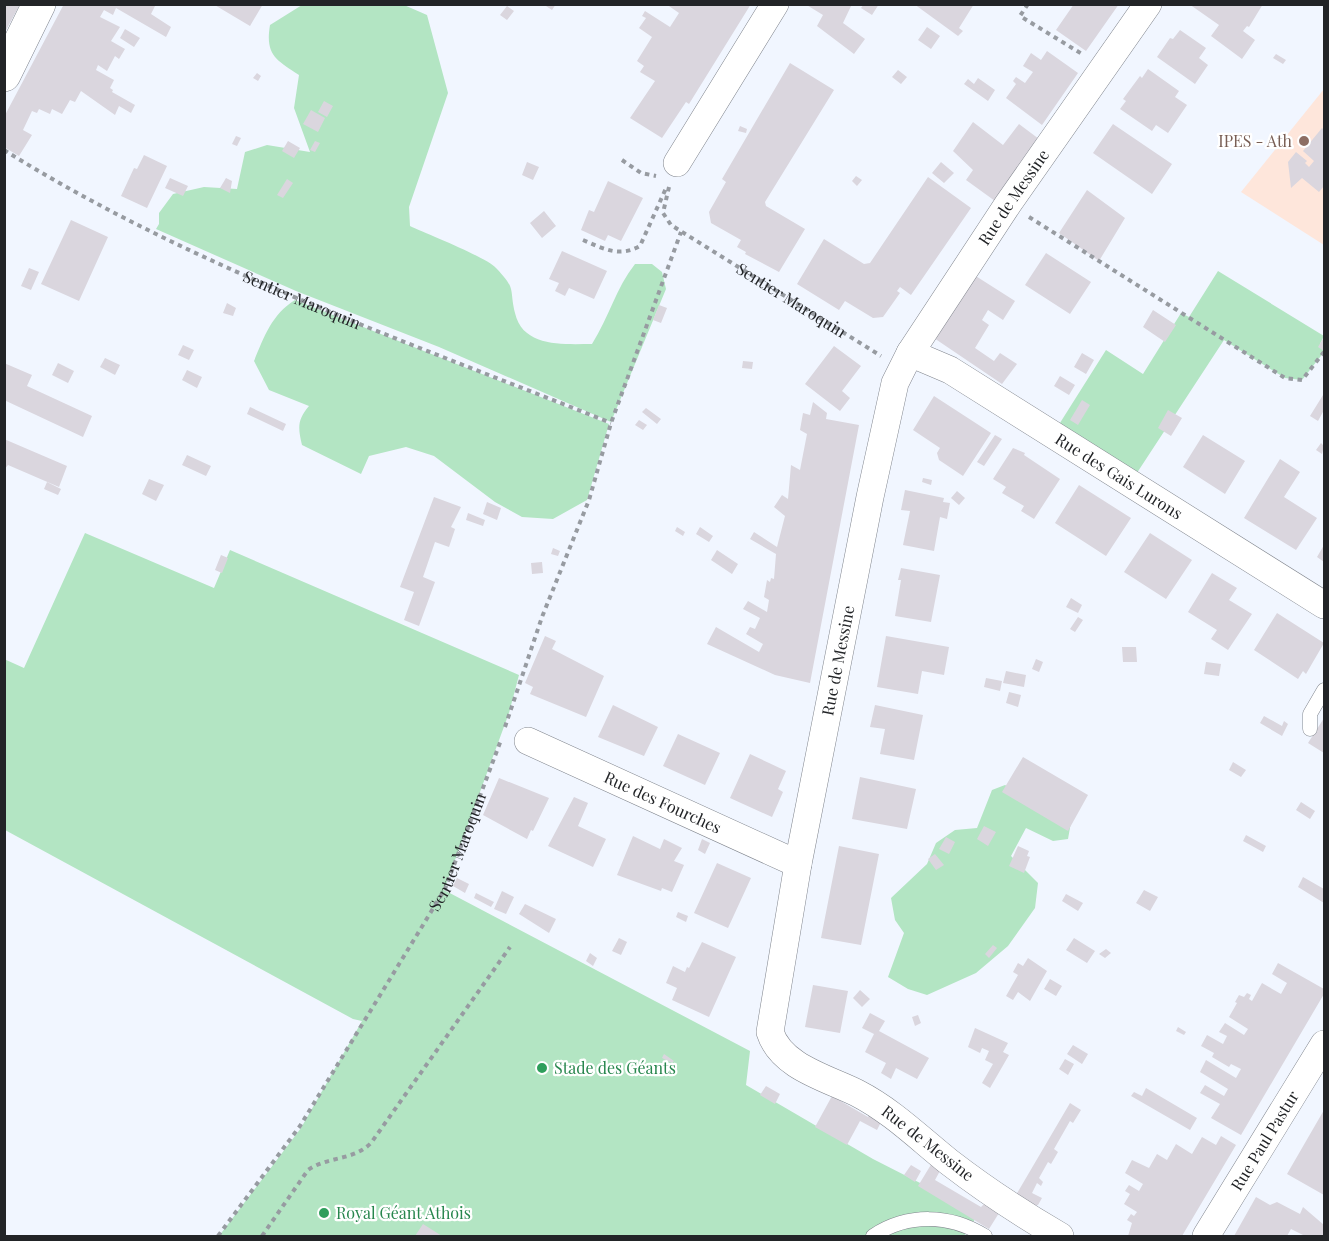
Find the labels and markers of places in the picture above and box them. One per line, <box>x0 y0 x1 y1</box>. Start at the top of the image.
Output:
place label: IPES - Ath <box>1218 130 1293 151</box>
marker: IPES - Ath <box>1297 134 1311 148</box>
place label: Stade des Géants <box>554 1057 676 1078</box>
marker: Stade des Géants <box>535 1061 549 1075</box>
place label: Royal Géant Athois <box>336 1202 471 1223</box>
marker: Royal Géant Athois <box>317 1206 331 1220</box>

